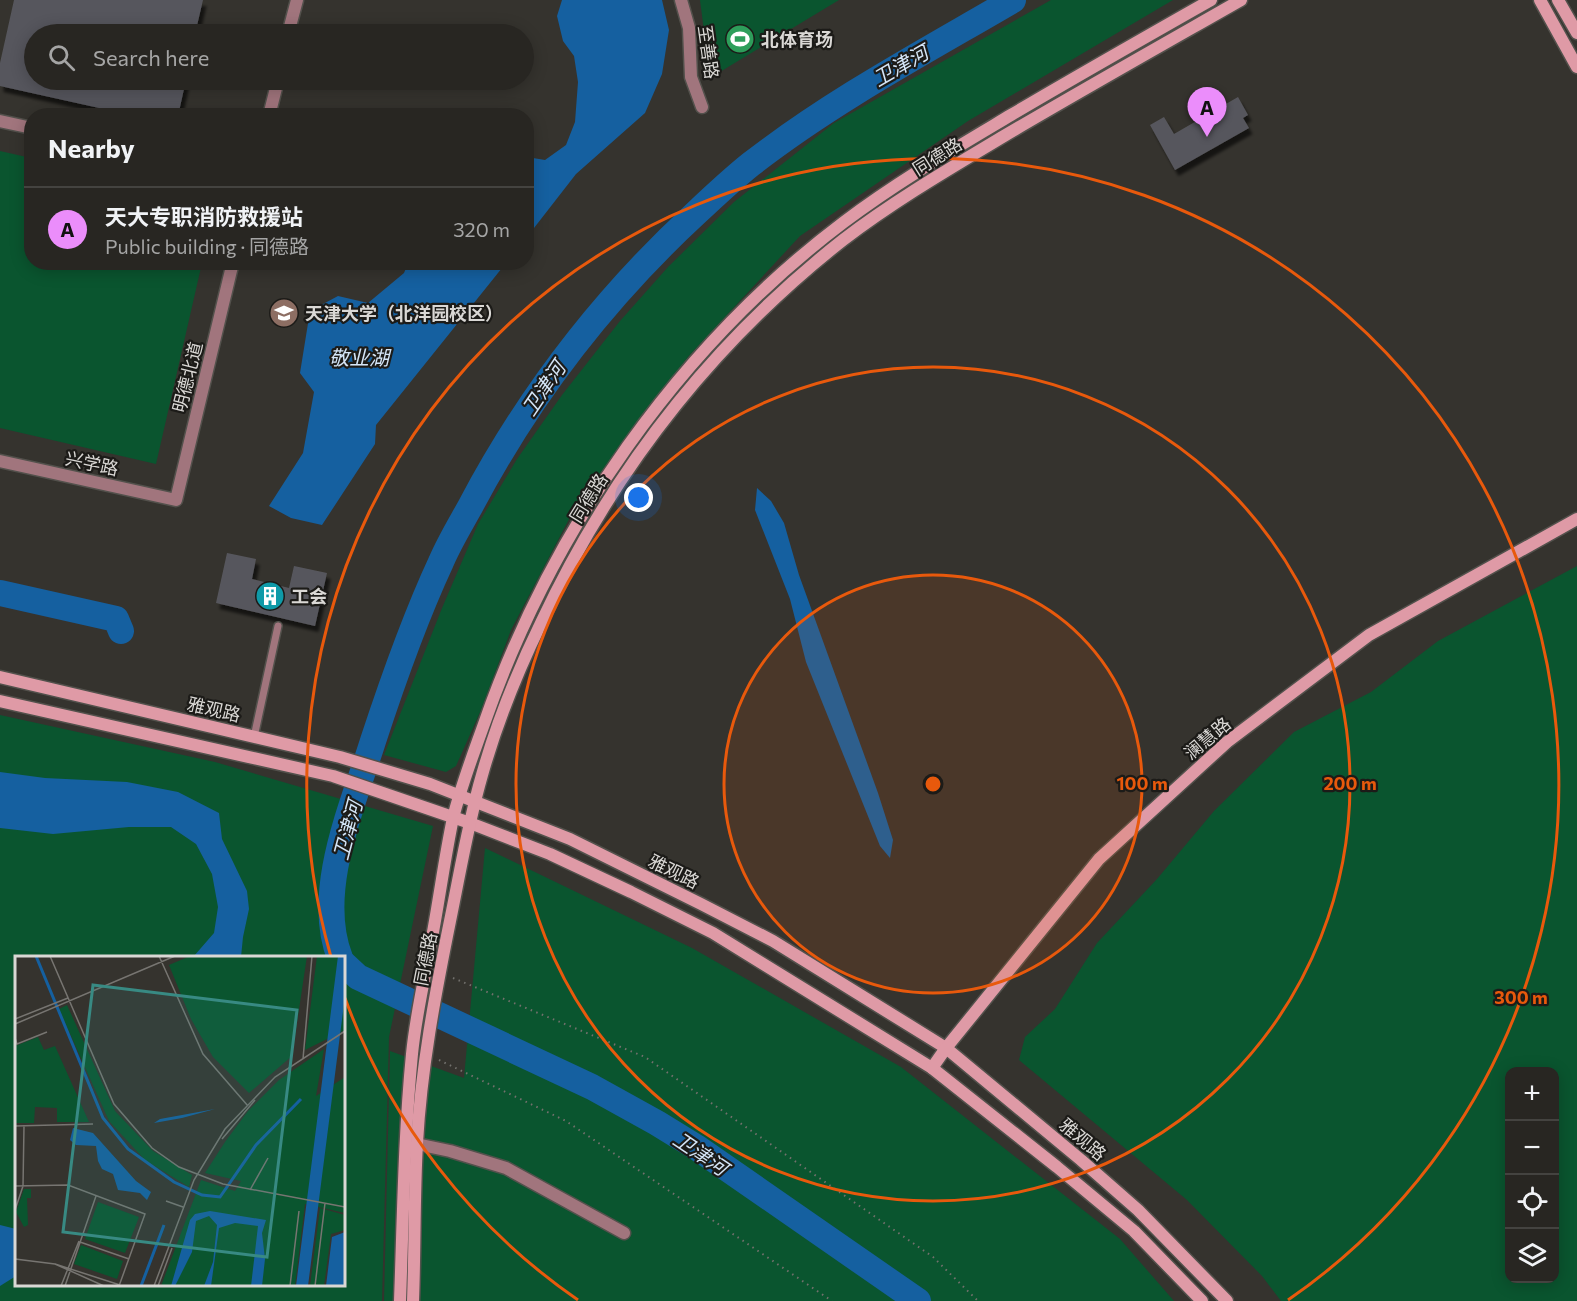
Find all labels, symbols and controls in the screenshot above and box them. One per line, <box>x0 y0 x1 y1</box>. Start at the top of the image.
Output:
sports icon: 北体育场 <box>724 23 756 55</box>
search box <box>24 24 534 90</box>
street label: 至善路 <box>694 24 724 80</box>
place label: 北体育场 <box>761 28 833 50</box>
water label: 卫津河 <box>868 38 935 90</box>
icon: search <box>45 41 78 74</box>
text: Search here <box>93 44 209 71</box>
pin: A <box>1188 88 1226 137</box>
text: Nearby <box>48 132 135 163</box>
street label: 同德路 <box>908 132 966 180</box>
text: 天大专职消防救援站 <box>105 203 303 230</box>
text: A <box>60 217 75 241</box>
text: 320 m <box>453 217 510 241</box>
text: Public building · 同德路 <box>105 234 309 258</box>
school or university icon: 天津大学（北洋园校区） <box>268 297 300 329</box>
place label: 天津大学（北洋园校区） <box>305 302 503 324</box>
street label: 明德北道 <box>168 339 206 415</box>
water label: 敬业湖 <box>329 345 392 369</box>
water label: 卫津河 <box>516 353 572 420</box>
street label: 兴学路 <box>63 447 121 479</box>
street label: 同德路 <box>564 469 612 527</box>
your location <box>624 483 653 512</box>
building icon: 工会 <box>254 580 286 612</box>
place label: 工会 <box>291 585 327 607</box>
street label: 雅观路 <box>185 692 243 726</box>
street label: 澜慧路 <box>1179 712 1235 764</box>
text: 100 m <box>1116 772 1168 794</box>
text: 200 m <box>1323 772 1377 794</box>
centre of rings <box>923 774 943 794</box>
water label: 卫津河 <box>328 794 367 862</box>
street label: 雅观路 <box>645 849 703 893</box>
street label: 同德路 <box>409 930 441 988</box>
inset map <box>15 956 345 1286</box>
text: 300 m <box>1494 986 1548 1008</box>
map controls <box>1505 1067 1559 1283</box>
button: + <box>1505 1067 1559 1121</box>
street label: 雅观路 <box>1055 1113 1111 1165</box>
button: − <box>1505 1121 1559 1175</box>
water label: 卫津河 <box>669 1126 736 1182</box>
button: locate <box>1505 1175 1559 1229</box>
button: layers <box>1505 1229 1559 1283</box>

